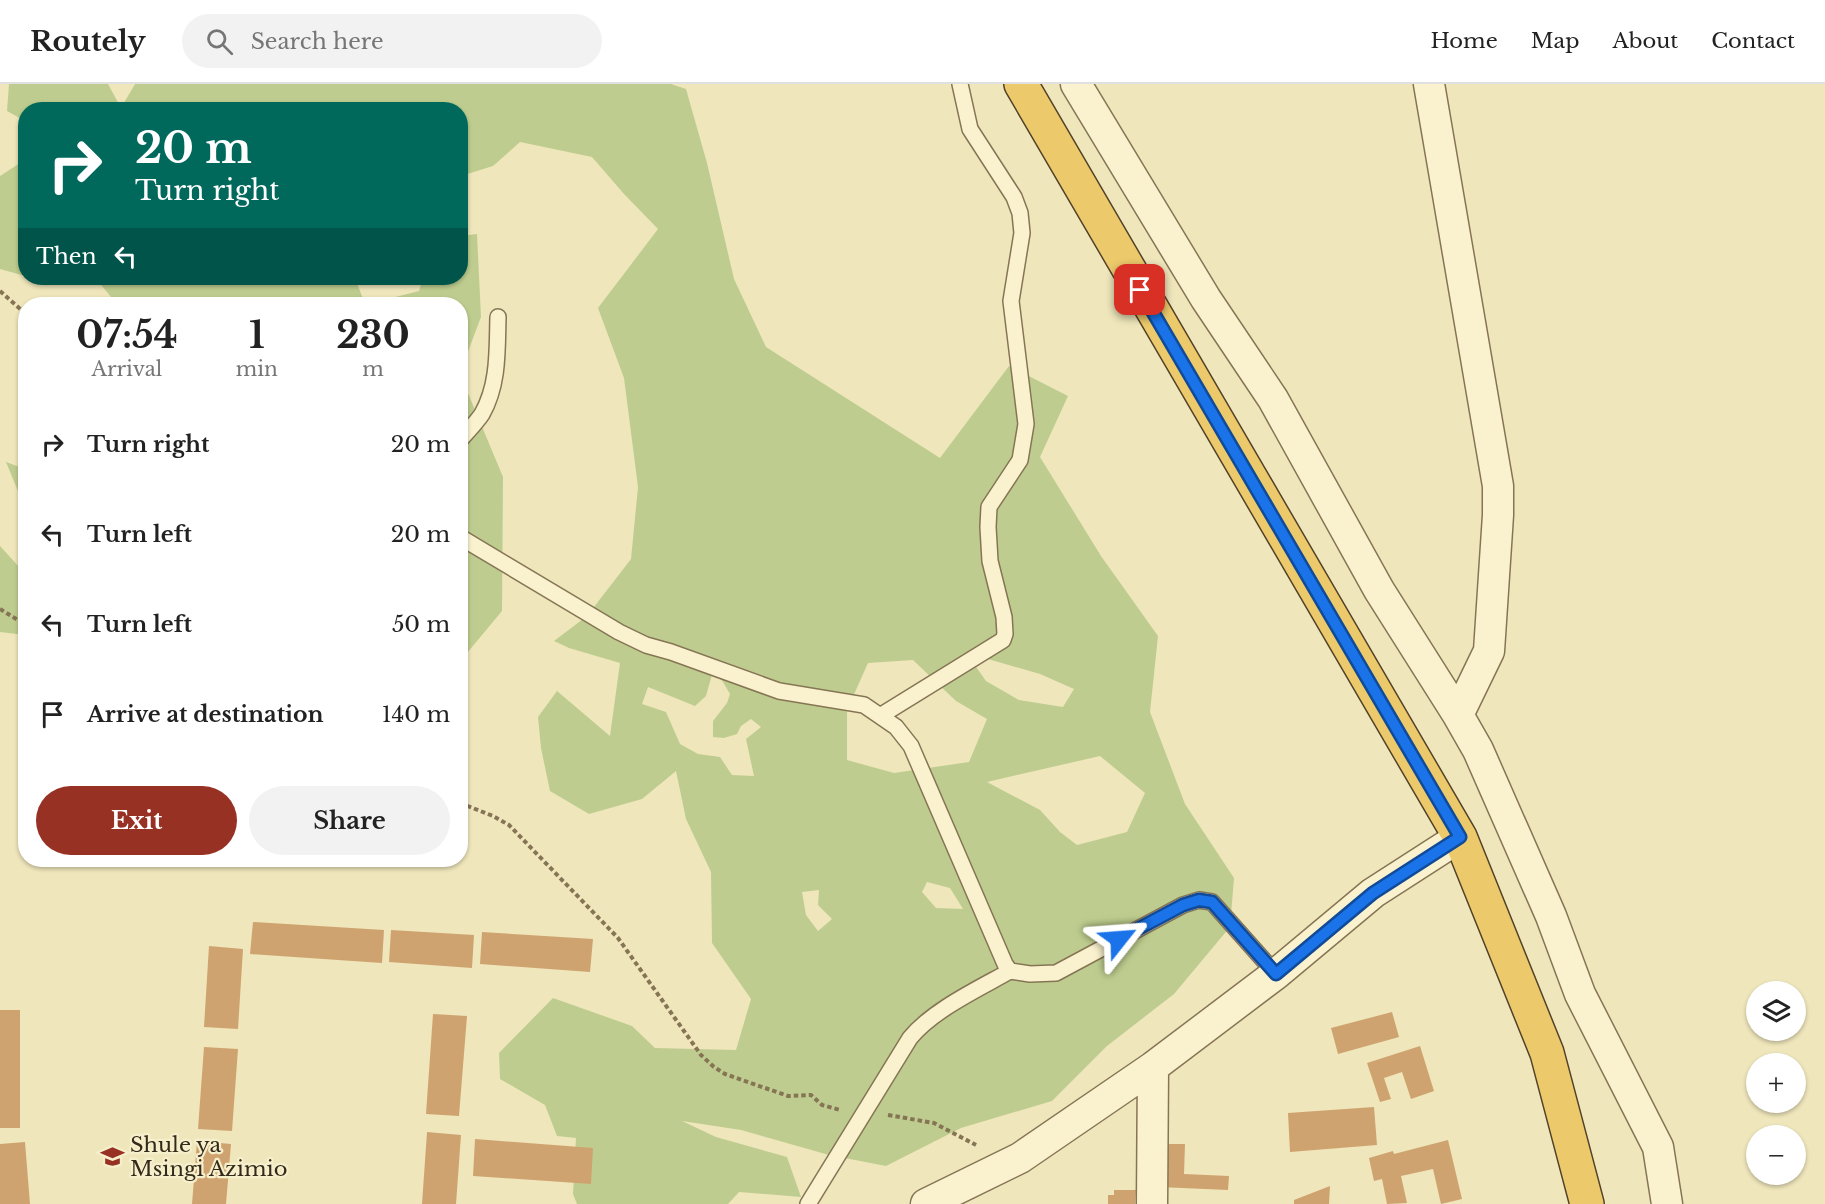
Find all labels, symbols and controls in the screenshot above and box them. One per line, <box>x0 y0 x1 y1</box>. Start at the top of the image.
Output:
search box <box>182 14 602 68</box>
text: Routely <box>30 24 146 59</box>
icon: search <box>203 25 236 58</box>
text: Search here <box>251 28 384 55</box>
text: Home <box>1431 28 1498 54</box>
text: Map <box>1531 28 1579 54</box>
text: About <box>1612 28 1678 54</box>
text: Contact <box>1711 28 1795 54</box>
text: 20 m <box>135 122 252 174</box>
icon: right <box>36 126 114 204</box>
text: Turn right <box>135 174 279 207</box>
icon: left <box>109 240 142 273</box>
text: Then <box>36 243 97 270</box>
pin <box>1114 264 1165 315</box>
icon: arrive <box>1123 273 1156 306</box>
text: 07:54 <box>76 313 178 358</box>
text: 1 <box>249 313 265 358</box>
text: 230 <box>336 313 410 358</box>
text: Arrival <box>92 357 162 381</box>
text: min <box>236 357 278 381</box>
text: m <box>362 357 384 381</box>
icon: right <box>36 428 69 461</box>
text: Turn right <box>87 431 209 458</box>
text: 20 m <box>391 431 450 458</box>
icon: left <box>36 518 69 551</box>
text: Turn left <box>87 521 192 548</box>
text: 20 m <box>391 521 450 548</box>
icon: left <box>36 608 69 641</box>
text: Turn left <box>87 611 192 638</box>
text: 50 m <box>392 611 450 638</box>
icon: arrive <box>36 698 69 731</box>
text: Arrive at destination <box>87 701 324 728</box>
text: 140 m <box>382 701 450 728</box>
button: Exit <box>36 786 237 855</box>
button: Share <box>249 786 450 855</box>
position arrow <box>1087 907 1151 971</box>
map controls <box>1746 981 1806 1185</box>
button: layers <box>1746 981 1806 1041</box>
button: + <box>1746 1053 1806 1113</box>
button: − <box>1746 1125 1806 1185</box>
place label: Shule ya Msingi Azimio <box>130 1132 287 1182</box>
school or university icon: Shule ya Msingi Azimio <box>99 1144 125 1170</box>

